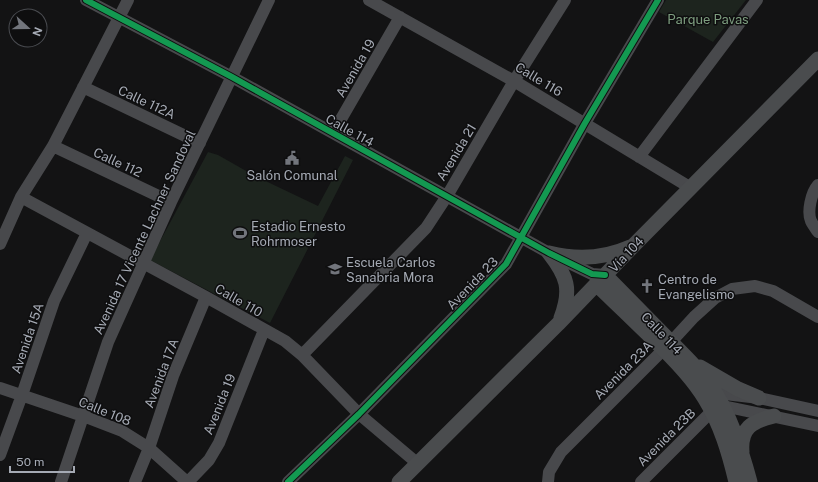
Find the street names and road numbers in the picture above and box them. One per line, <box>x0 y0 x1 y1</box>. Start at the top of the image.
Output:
street label: Avenida 19 <box>333 37 378 100</box>
street label: Calle 116 <box>512 59 565 99</box>
street label: Calle 112A <box>116 83 178 122</box>
street label: Calle 114 <box>323 111 376 150</box>
street label: Avenida 21 <box>433 121 479 184</box>
street label: Avenida 17 Vicente Lachner Sandoval <box>90 128 199 337</box>
street label: Calle 112 <box>91 145 145 180</box>
street label: Vía 104 <box>606 233 647 275</box>
street label: Avenida 23 <box>444 254 501 313</box>
street label: Calle 110 <box>212 281 265 320</box>
street label: Avenida 15A <box>8 301 47 376</box>
street label: Calle 114 <box>638 309 685 357</box>
street label: Avenida 17A <box>141 336 182 410</box>
street label: Avenida 23A <box>591 338 656 403</box>
street label: Avenida 19 <box>200 371 238 437</box>
street label: Calle 108 <box>76 394 133 429</box>
street label: Avenida 23B <box>634 405 698 469</box>

